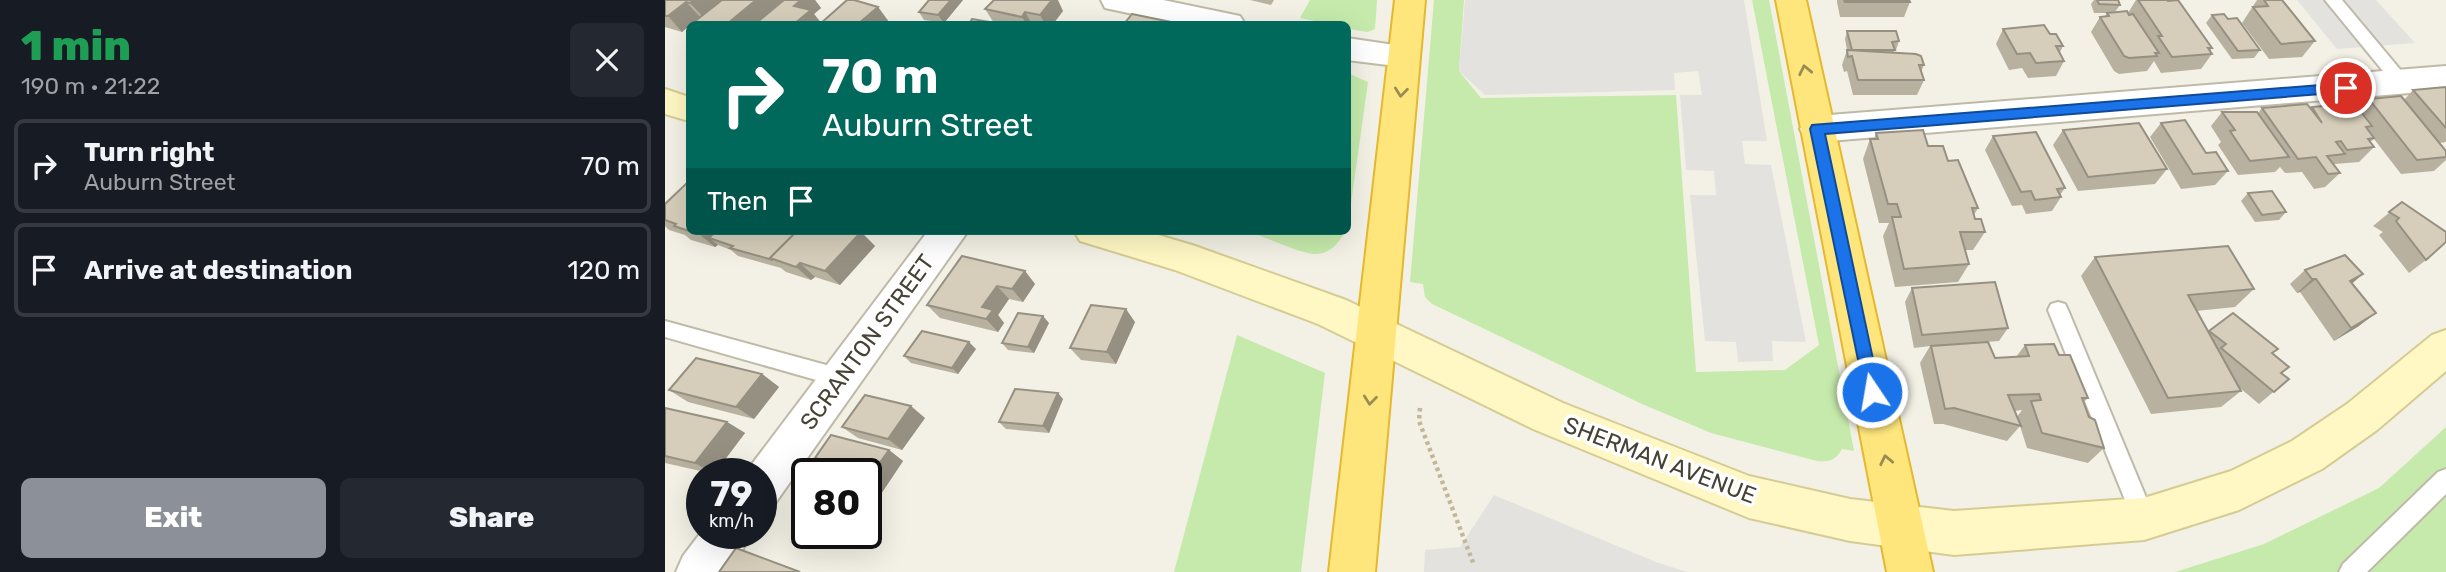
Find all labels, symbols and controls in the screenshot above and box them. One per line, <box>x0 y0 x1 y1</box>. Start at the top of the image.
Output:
text: 1 min <box>21 21 131 71</box>
button: close <box>570 23 644 97</box>
text: 70 m <box>822 47 939 105</box>
icon: right <box>707 49 798 140</box>
pin <box>2316 58 2376 118</box>
one-way arrow <box>1798 64 1813 76</box>
icon: arrive <box>2327 69 2365 107</box>
text: 190 m · 21:22 <box>21 72 160 100</box>
one-way arrow <box>1393 86 1408 98</box>
text: Auburn Street <box>822 106 1033 144</box>
text: Turn right <box>84 137 214 168</box>
icon: right <box>25 147 63 185</box>
text: 70 m <box>581 151 640 182</box>
text: Auburn Street <box>84 168 235 196</box>
icon: arrive <box>782 182 820 220</box>
text: Then <box>707 186 768 217</box>
street label: SCRANTON STREET <box>794 249 940 435</box>
icon: arrive <box>25 251 63 289</box>
text: Arrive at destination <box>84 255 352 286</box>
text: 120 m <box>568 255 640 286</box>
position arrow <box>1835 355 1909 429</box>
one-way arrow <box>1363 395 1378 406</box>
street label: SHERMAN AVENUE <box>1560 410 1760 510</box>
one-way arrow <box>1879 454 1894 466</box>
speed limit sign: 80 <box>791 458 882 549</box>
text: 79 <box>710 473 753 515</box>
button: Exit <box>21 478 326 558</box>
button: Share <box>340 478 644 558</box>
text: km/h <box>709 510 754 532</box>

